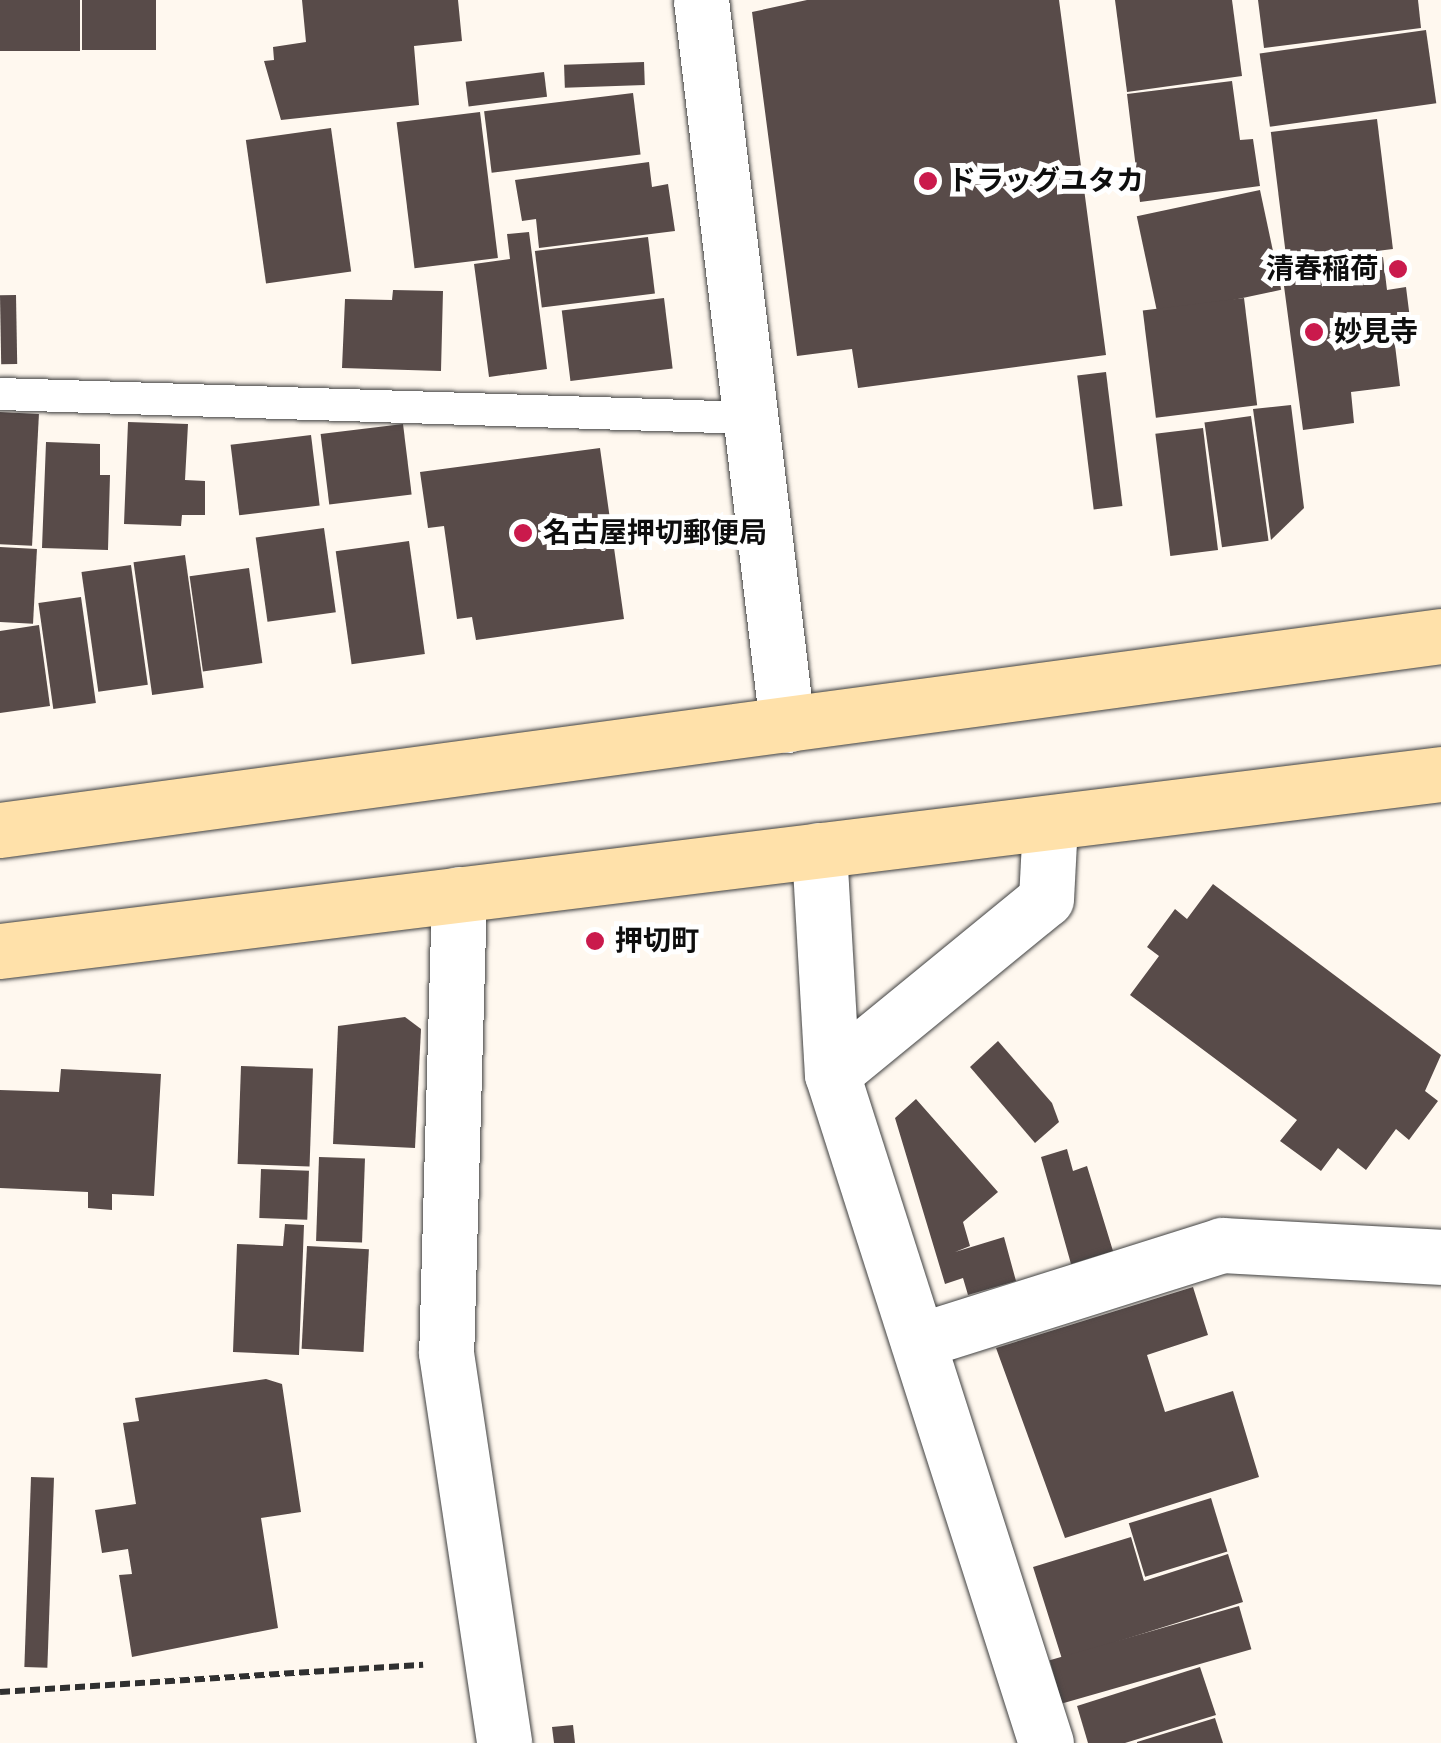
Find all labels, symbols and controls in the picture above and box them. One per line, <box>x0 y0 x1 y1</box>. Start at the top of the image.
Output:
place label: ドラッグユタカ <box>948 164 1144 198</box>
marker: ドラッグユタカ <box>917 170 939 192</box>
place label: 清春稲荷 <box>1266 252 1378 286</box>
marker: 清春稲荷 <box>1387 258 1409 280</box>
place label: 妙見寺 <box>1334 315 1418 349</box>
marker: 妙見寺 <box>1303 321 1325 343</box>
place label: 名古屋押切郵便局 <box>543 516 767 550</box>
marker: 名古屋押切郵便局 <box>512 522 534 544</box>
place label: 押切町 <box>615 924 699 958</box>
marker: 押切町 <box>584 930 606 952</box>

